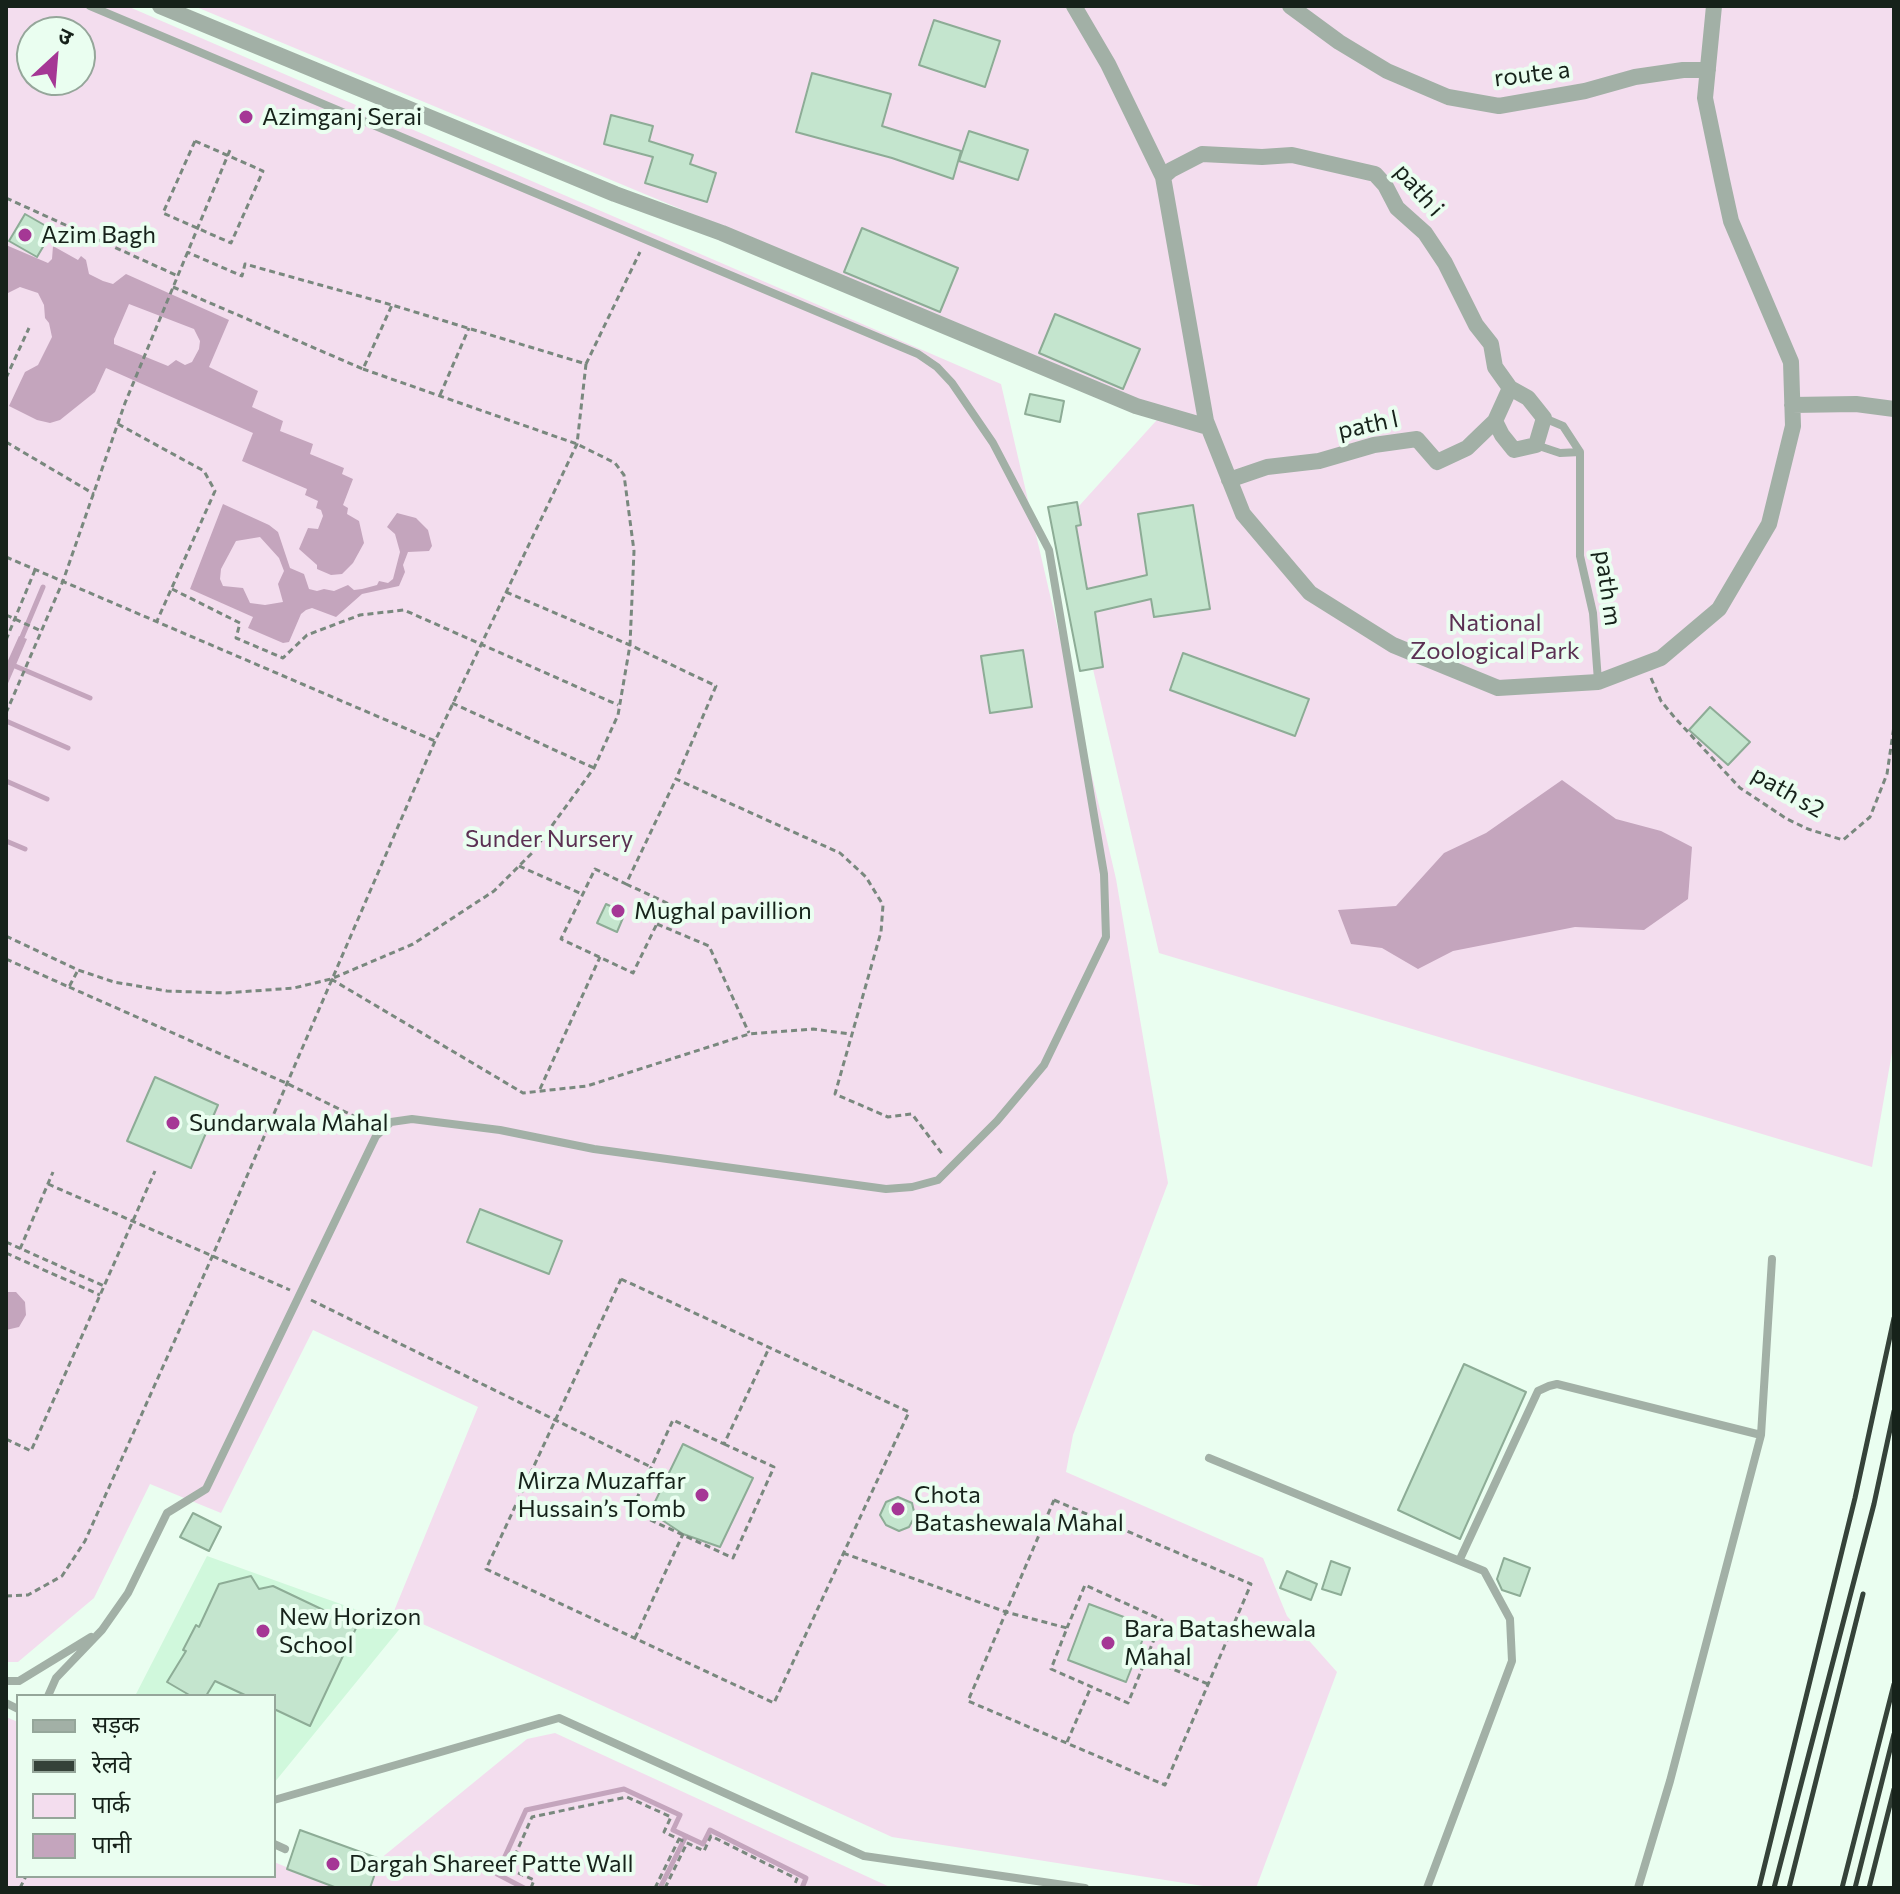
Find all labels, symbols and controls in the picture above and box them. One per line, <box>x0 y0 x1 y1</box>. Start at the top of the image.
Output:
north arrow <box>16 16 96 96</box>
text: उ <box>54 21 78 51</box>
street label: route a <box>1492 55 1572 93</box>
place label: Azimganj Serai <box>262 103 422 131</box>
marker: Azimganj Serai <box>237 108 255 126</box>
street label: path i <box>1388 157 1450 223</box>
place label: Azim Bagh <box>41 221 156 249</box>
marker: Azim Bagh <box>16 226 34 244</box>
street label: path l <box>1335 405 1401 445</box>
street label: path m <box>1588 548 1628 628</box>
park label: National Zoological Park <box>1410 609 1580 665</box>
street label: path s2 <box>1747 760 1829 824</box>
park label: Sunder Nursery <box>465 825 633 853</box>
place label: Mughal pavillion <box>634 897 812 925</box>
marker: Mughal pavillion <box>609 902 627 920</box>
place label: Sundarwala Mahal <box>189 1109 389 1137</box>
marker: Sundarwala Mahal <box>164 1114 182 1132</box>
place label: Mirza Muzaffar Hussain’s Tomb <box>517 1467 686 1523</box>
place label: Chota Batashewala Mahal <box>914 1481 1124 1537</box>
marker: Mirza Muzaffar Hussain’s Tomb <box>693 1486 711 1504</box>
marker: Chota Batashewala Mahal <box>889 1500 907 1518</box>
place label: New Horizon School <box>279 1603 421 1659</box>
place label: Bara Batashewala Mahal <box>1124 1615 1316 1671</box>
marker: New Horizon School <box>254 1622 272 1640</box>
marker: Bara Batashewala Mahal <box>1099 1634 1117 1652</box>
legend <box>16 1694 276 1878</box>
text: सड़क <box>92 1709 140 1738</box>
text: रेलवे <box>92 1749 131 1778</box>
text: पार्क <box>92 1789 130 1818</box>
text: पानी <box>92 1829 131 1858</box>
place label: Dargah Shareef Patte Wall <box>349 1850 634 1878</box>
marker: Dargah Shareef Patte Wall <box>324 1855 342 1873</box>

